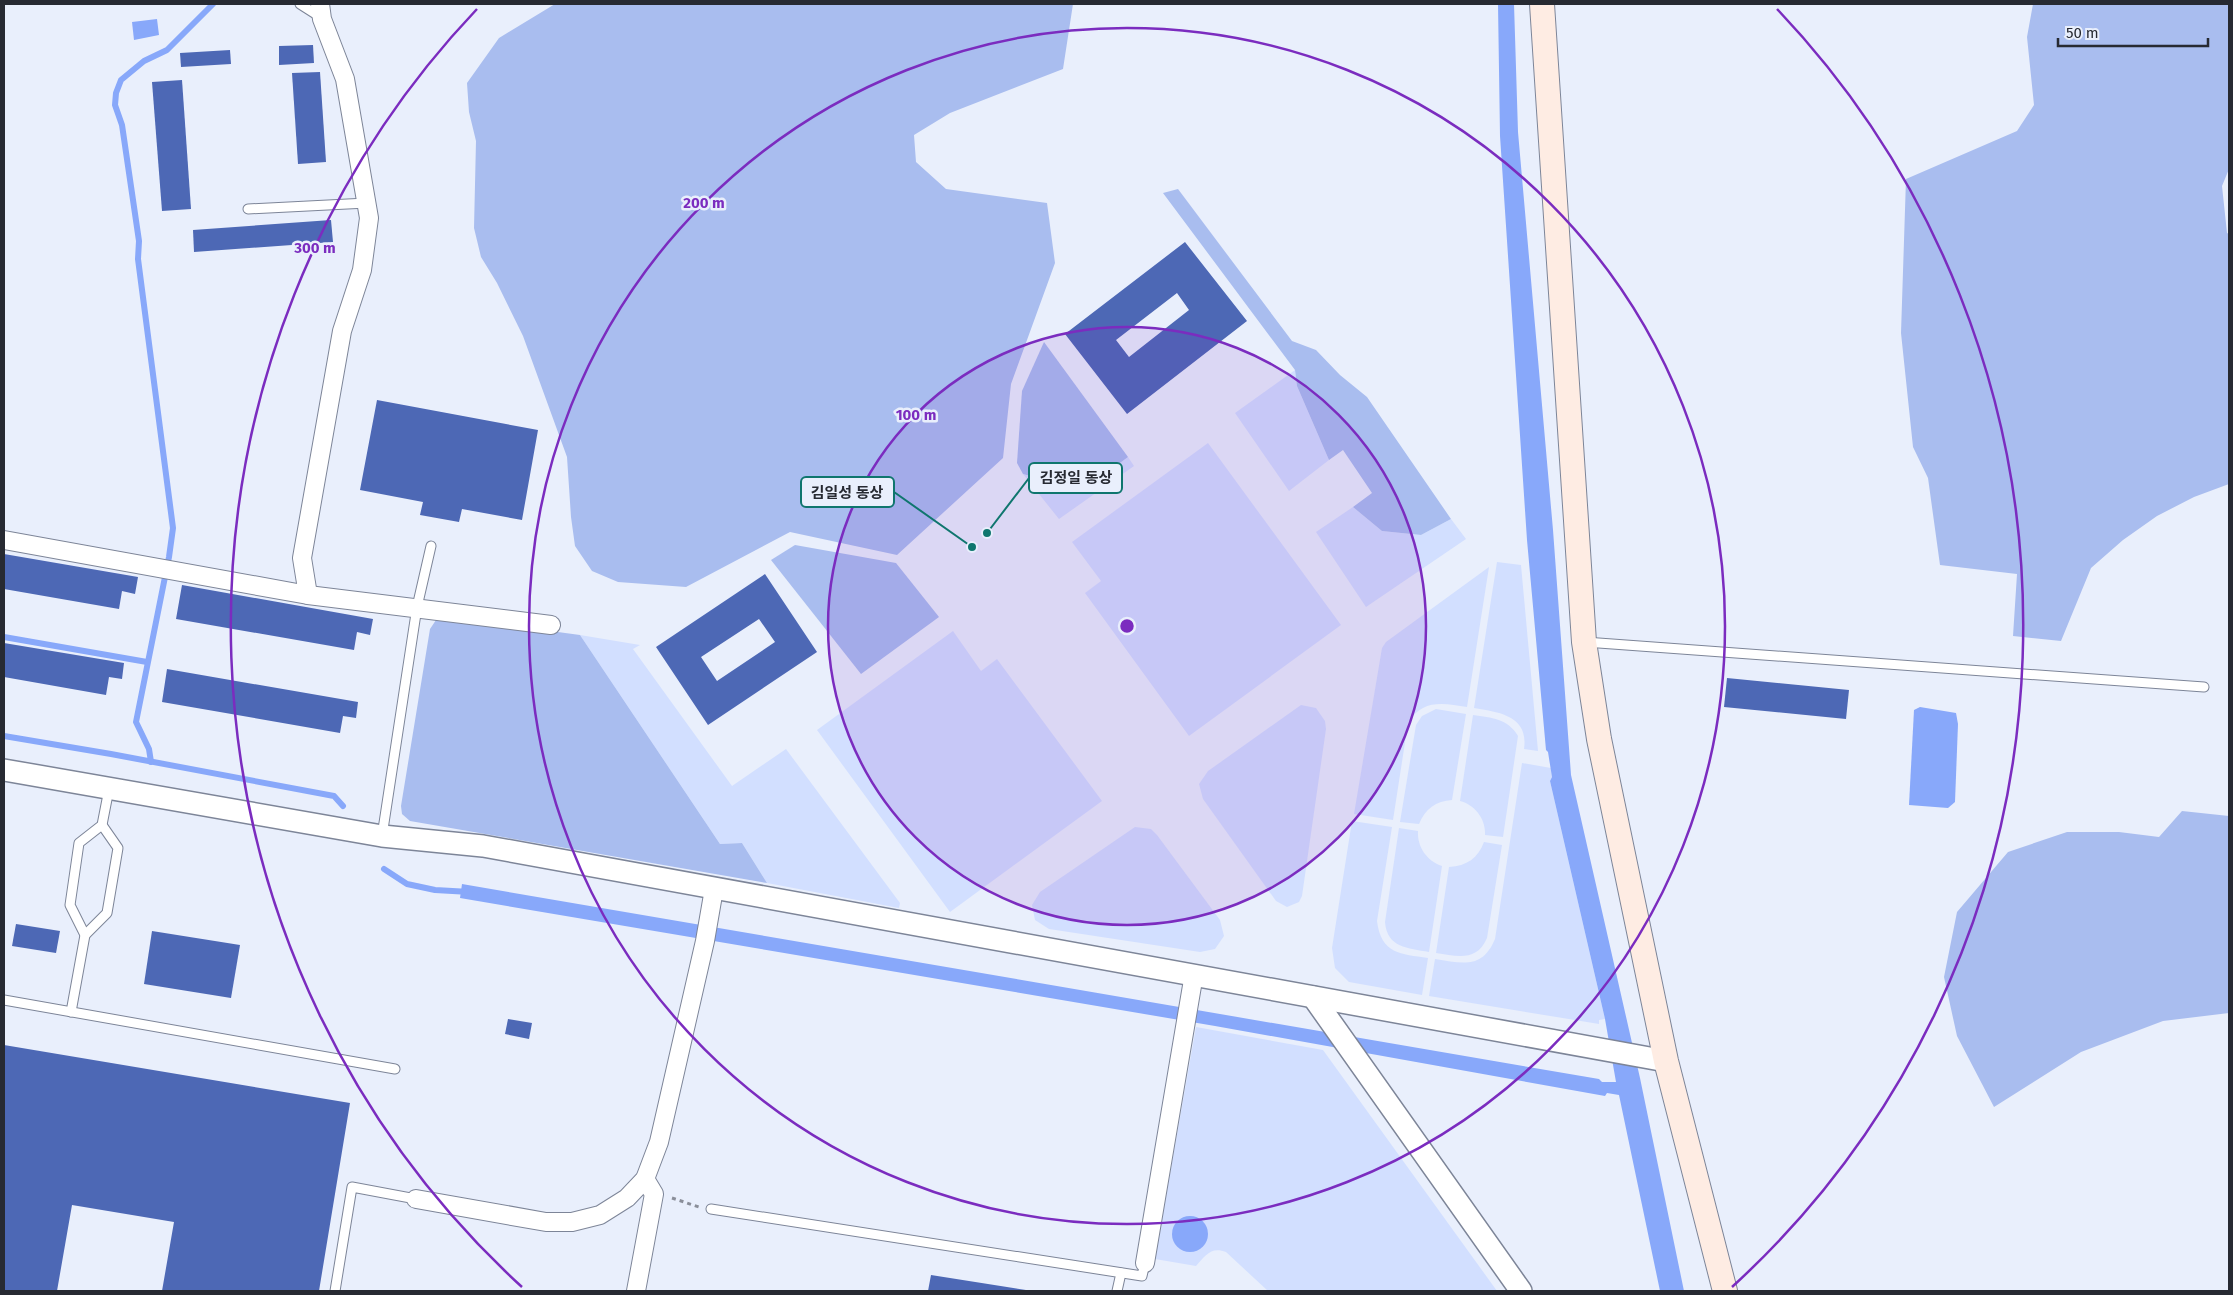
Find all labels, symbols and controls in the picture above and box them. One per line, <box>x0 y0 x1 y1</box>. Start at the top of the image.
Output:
scale bar <box>2058 15 2208 47</box>
text: 50 m <box>2066 24 2099 42</box>
text: 200 m <box>683 194 725 212</box>
text: 300 m <box>293 239 336 257</box>
text: 100 m <box>896 406 936 424</box>
callout: 김정일 동상 <box>1029 463 1122 493</box>
text: 김정일 동상 <box>1040 469 1112 487</box>
callout: 김일성 동상 <box>801 477 894 507</box>
text: 김일성 동상 <box>811 484 883 502</box>
centre of rings <box>1118 617 1136 635</box>

